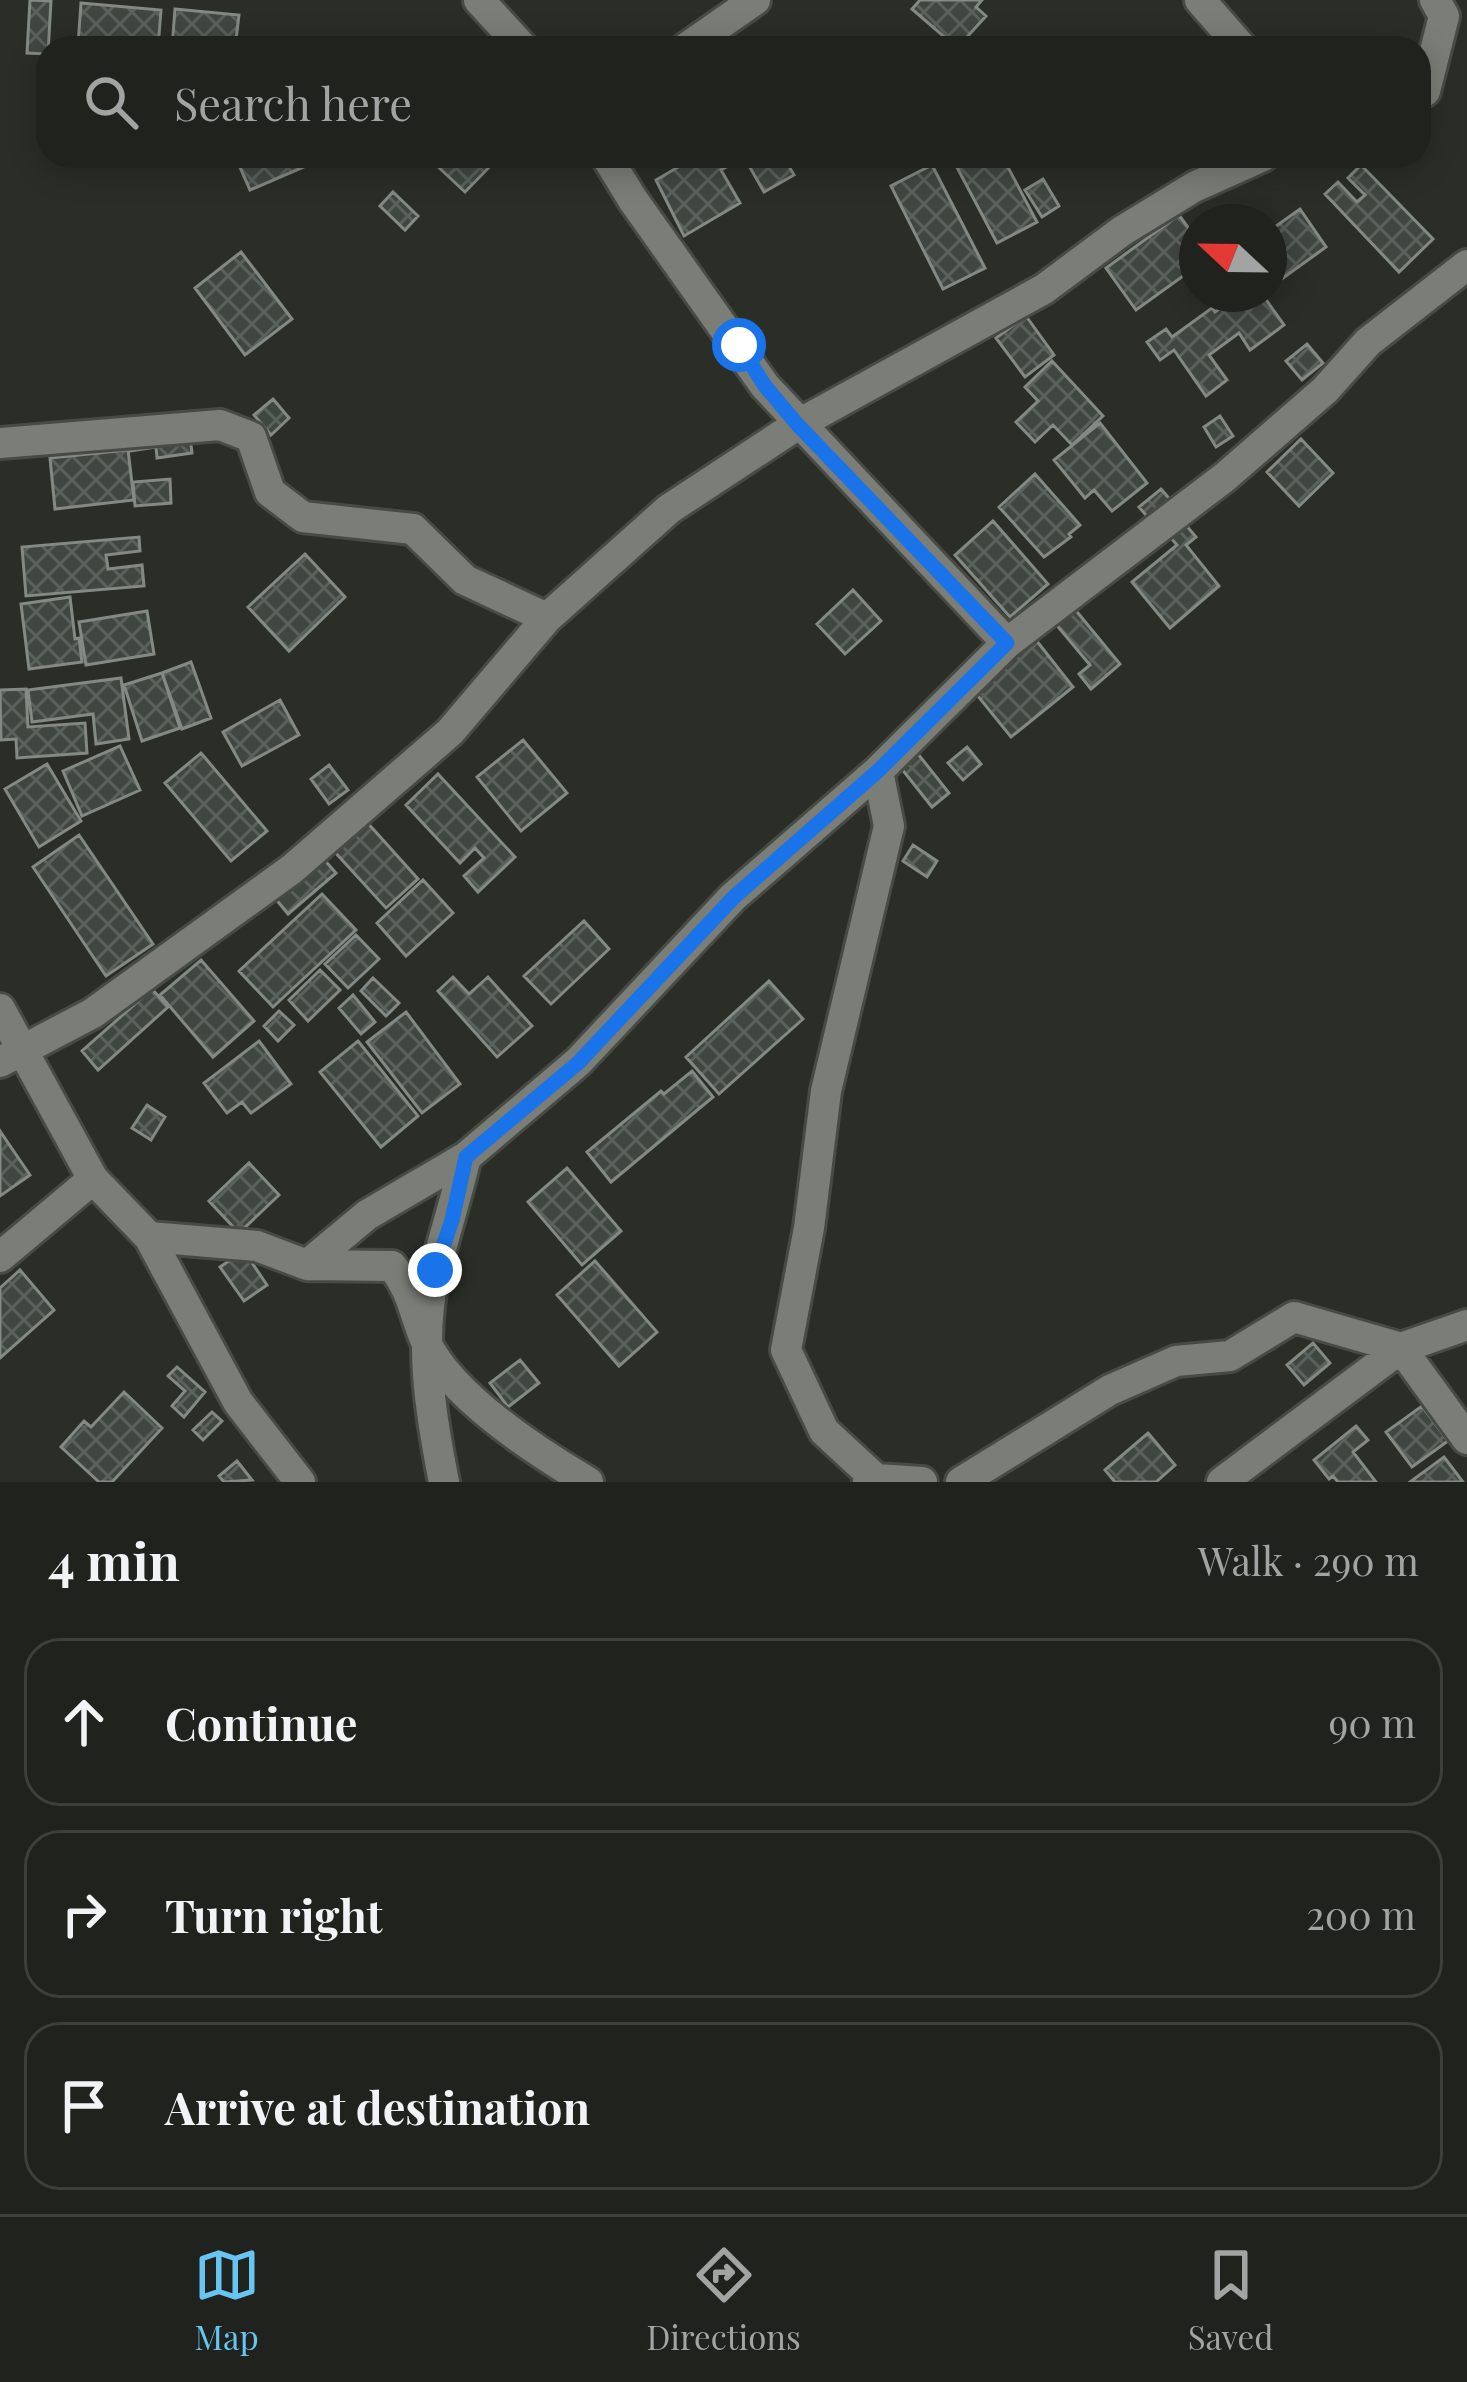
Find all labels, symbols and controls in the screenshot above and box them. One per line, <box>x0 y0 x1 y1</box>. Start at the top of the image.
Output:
search box <box>36 36 1431 168</box>
icon: search <box>78 69 144 135</box>
text: Search here <box>174 72 412 132</box>
north arrow <box>1179 204 1287 312</box>
route start <box>712 318 766 372</box>
route end <box>408 1243 462 1297</box>
text: 4 min <box>48 1526 180 1594</box>
text: Walk · 290 m <box>1198 1534 1419 1586</box>
icon: ahead <box>51 1689 117 1755</box>
text: Continue <box>165 1692 357 1752</box>
text: 90 m <box>1328 1696 1416 1748</box>
icon: right <box>51 1881 117 1947</box>
text: Turn right <box>165 1884 383 1944</box>
text: 200 m <box>1306 1888 1416 1940</box>
icon: arrive <box>51 2073 117 2139</box>
text: Arrive at destination <box>165 2076 590 2136</box>
tab: Map <box>194 2242 260 2358</box>
tab: Directions <box>647 2242 801 2358</box>
tab: Saved <box>1188 2242 1274 2358</box>

